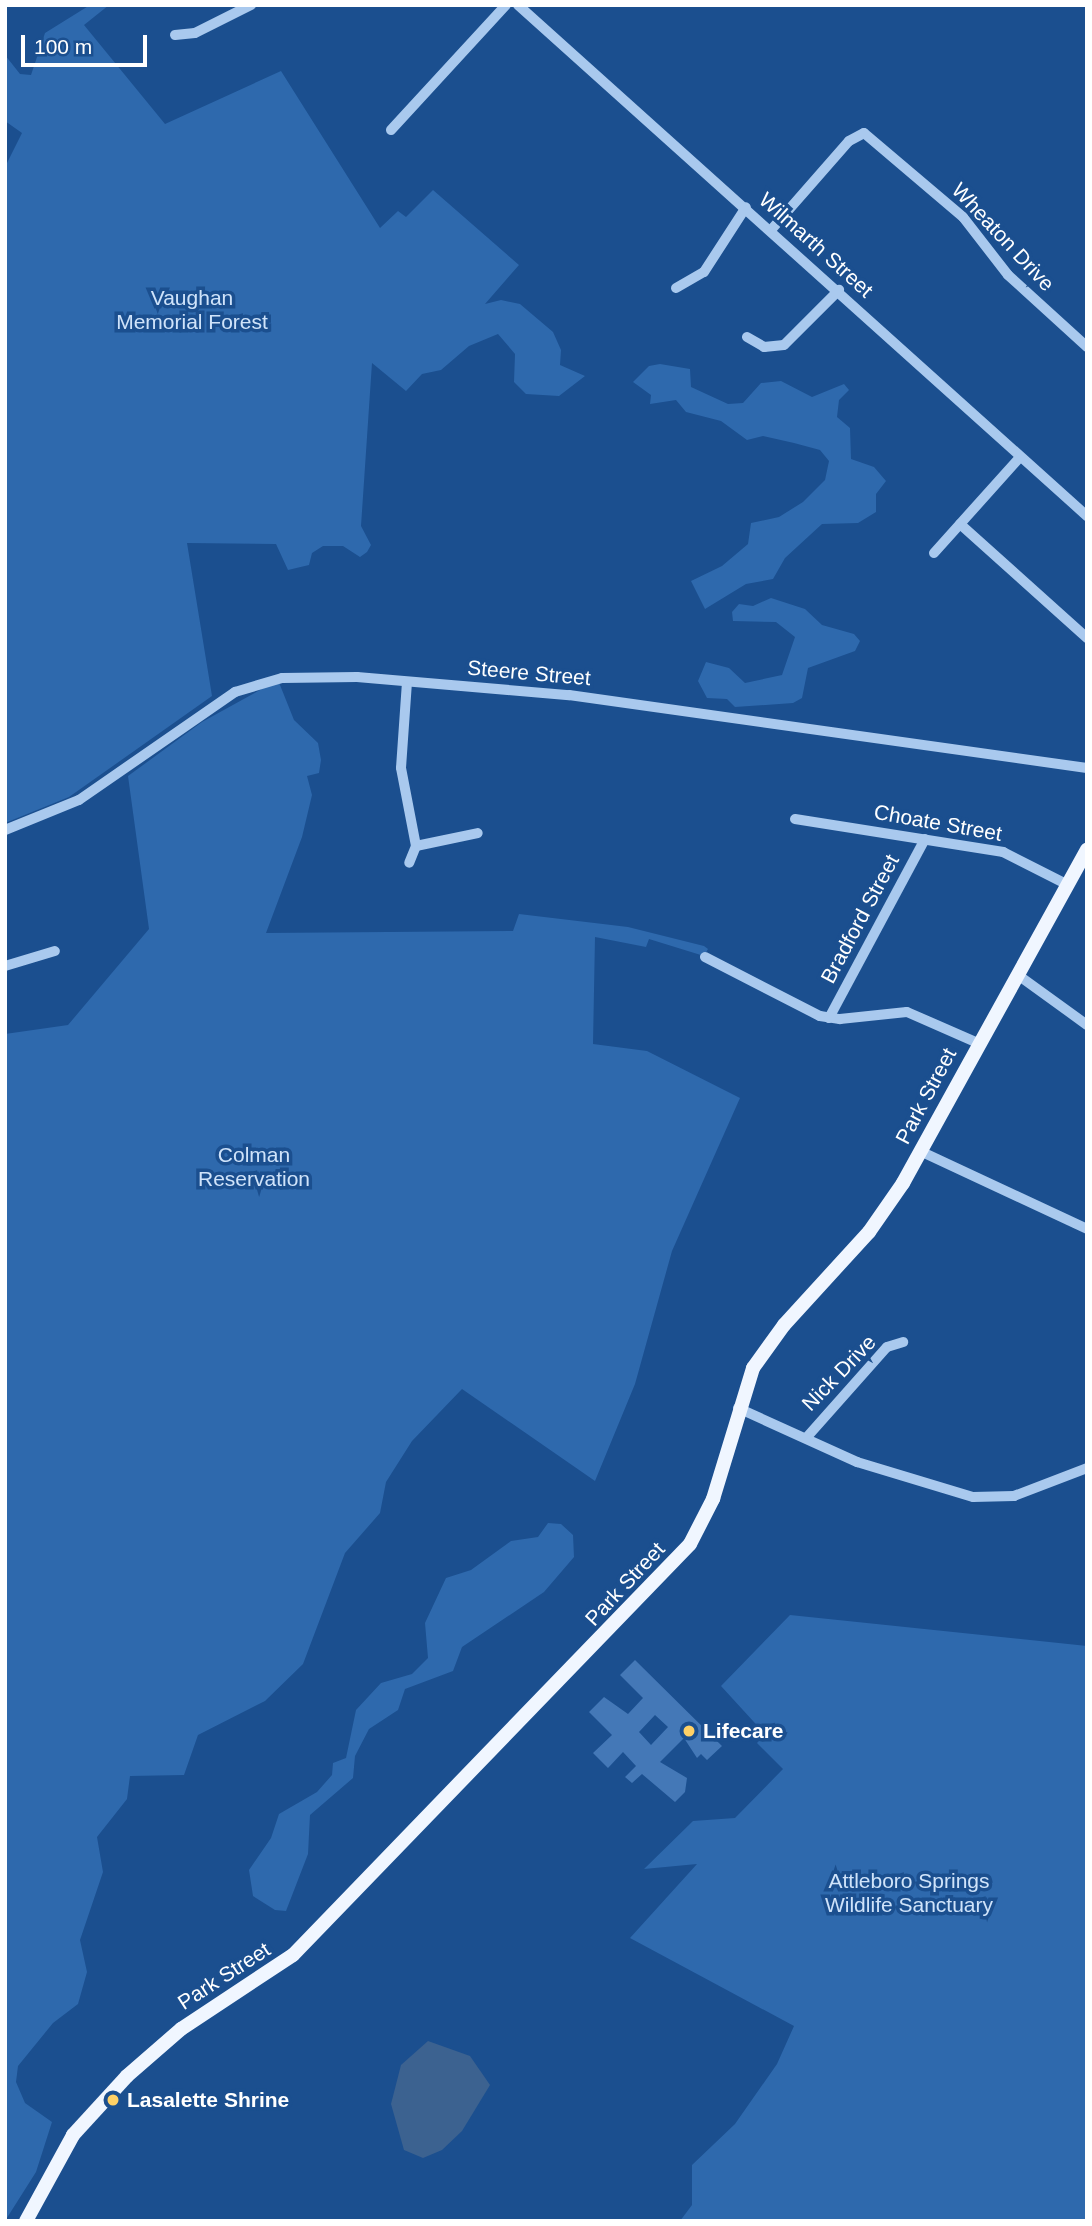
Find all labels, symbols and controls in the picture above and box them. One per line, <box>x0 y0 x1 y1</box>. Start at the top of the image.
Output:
scale bar <box>24 21 150 65</box>
text: 100 m <box>34 35 92 58</box>
street label: Wheaton Drive <box>946 178 1060 296</box>
street label: Wilmarth Street <box>754 187 878 303</box>
park label: Vaughan Memorial Forest <box>116 285 268 335</box>
street label: Steere Street <box>466 655 592 691</box>
street label: Choate Street <box>872 799 1004 847</box>
street label: Bradford Street <box>815 850 905 988</box>
street label: Park Street <box>890 1044 962 1148</box>
park label: Colman Reservation <box>198 1142 310 1192</box>
street label: Nick Drive <box>797 1330 881 1416</box>
street label: Park Street <box>580 1537 670 1631</box>
place label: Lifecare <box>703 1718 784 1744</box>
marker: Lifecare <box>681 1723 697 1739</box>
park label: Attleboro Springs Wildlife Sanctuary <box>825 1868 993 1918</box>
street label: Park Street <box>173 1937 275 2015</box>
place label: Lasalette Shrine <box>127 2087 289 2113</box>
marker: Lasalette Shrine <box>105 2092 121 2108</box>

